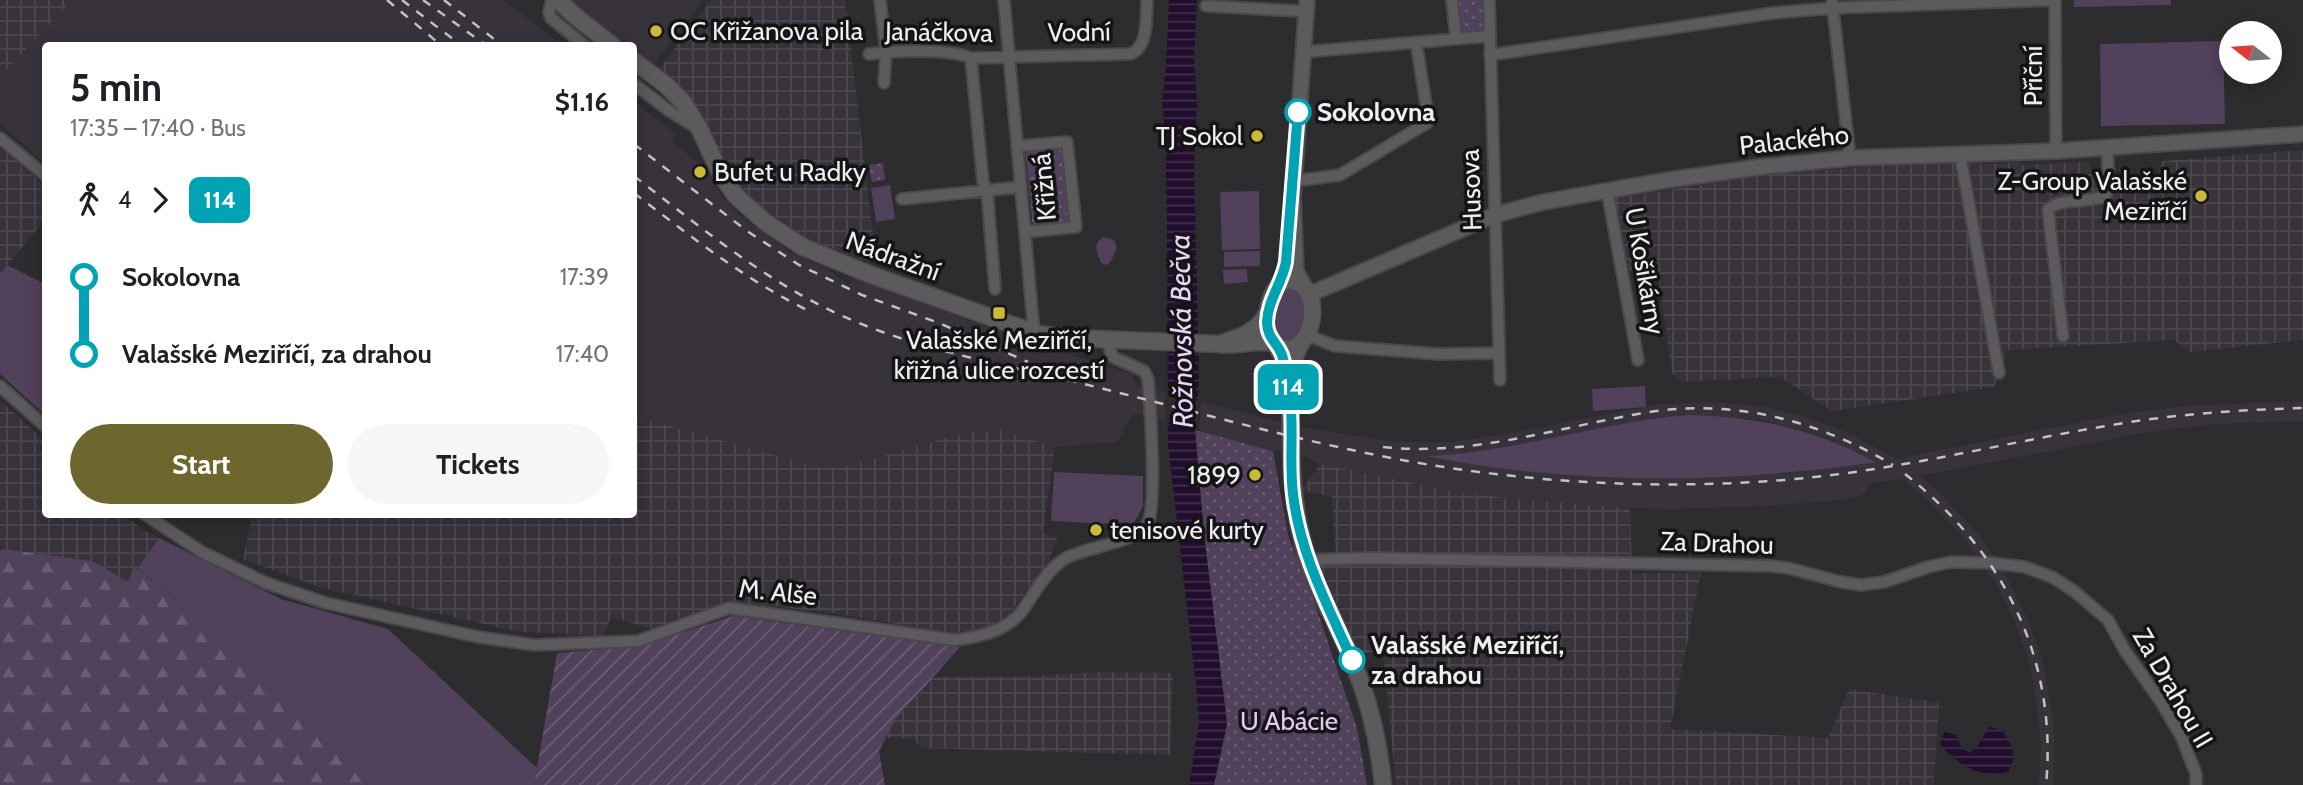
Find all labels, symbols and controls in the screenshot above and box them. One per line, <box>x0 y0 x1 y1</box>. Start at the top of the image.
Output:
place label: OC Křižanova pila <box>670 15 864 47</box>
street label: Janáčkova <box>884 15 994 49</box>
street label: Vodní <box>1047 15 1111 49</box>
north arrow <box>2219 21 2282 84</box>
map controls <box>2219 21 2282 84</box>
marker: OC Křižanova pila <box>648 23 664 39</box>
street label: Příční <box>2017 45 2049 106</box>
text: 5 min <box>70 64 162 111</box>
text: $1.16 <box>555 86 609 118</box>
place label: Sokolovna <box>1317 96 1435 128</box>
marker: Sokolovna <box>1285 99 1311 125</box>
text: 17:35 – 17:40 · Bus <box>70 114 246 142</box>
street label: Palackého <box>1738 118 1850 162</box>
place label: TJ Sokol <box>1156 120 1243 152</box>
marker: TJ Sokol <box>1249 128 1265 144</box>
street label: Husova <box>1454 148 1488 231</box>
street label: Křižná <box>1025 151 1063 222</box>
place label: Bufet u Radky <box>714 156 866 188</box>
marker: Bufet u Radky <box>692 164 708 180</box>
place label: Z-Group Valašské Meziříčí <box>1997 165 2187 227</box>
icon: walk <box>70 181 108 219</box>
icon: forward <box>141 181 179 219</box>
text: 114 <box>203 185 236 214</box>
text: 4 <box>118 186 131 214</box>
marker: Z-Group Valašské Meziříčí <box>2193 188 2209 204</box>
street label: U Košikárny <box>1618 205 1672 337</box>
street label: Nádražní <box>842 224 945 288</box>
water label: Rožnovská Bečva <box>1162 234 1200 428</box>
text: Sokolovna <box>122 261 240 293</box>
text: 17:39 <box>560 263 609 291</box>
marker: Valašské Meziříčí, křižná ulice rozcestí <box>991 305 1007 321</box>
place label: Valašské Meziříčí, křižná ulice rozcestí <box>894 324 1105 386</box>
text: Valašské Meziříčí, za drahou <box>122 338 432 370</box>
text: 17:40 <box>556 340 609 368</box>
line badge: 114 <box>1248 364 1328 410</box>
text: 114 <box>1272 372 1304 401</box>
button: Start <box>70 424 333 504</box>
button: Tickets <box>347 424 609 504</box>
place label: 1899 <box>1187 459 1241 491</box>
marker: 1899 <box>1247 467 1263 483</box>
place label: tenisové kurty <box>1110 514 1264 546</box>
marker: tenisové kurty <box>1088 522 1104 538</box>
street label: Za Drahou <box>1660 525 1774 561</box>
street label: M. Alše <box>737 572 819 612</box>
street label: Za Drahou II <box>2126 623 2220 753</box>
place label: Valašské Meziříčí, za drahou <box>1371 629 1564 691</box>
marker: Valašské Meziříčí, za drahou <box>1339 647 1365 673</box>
park label: U Abácie <box>1240 705 1338 737</box>

